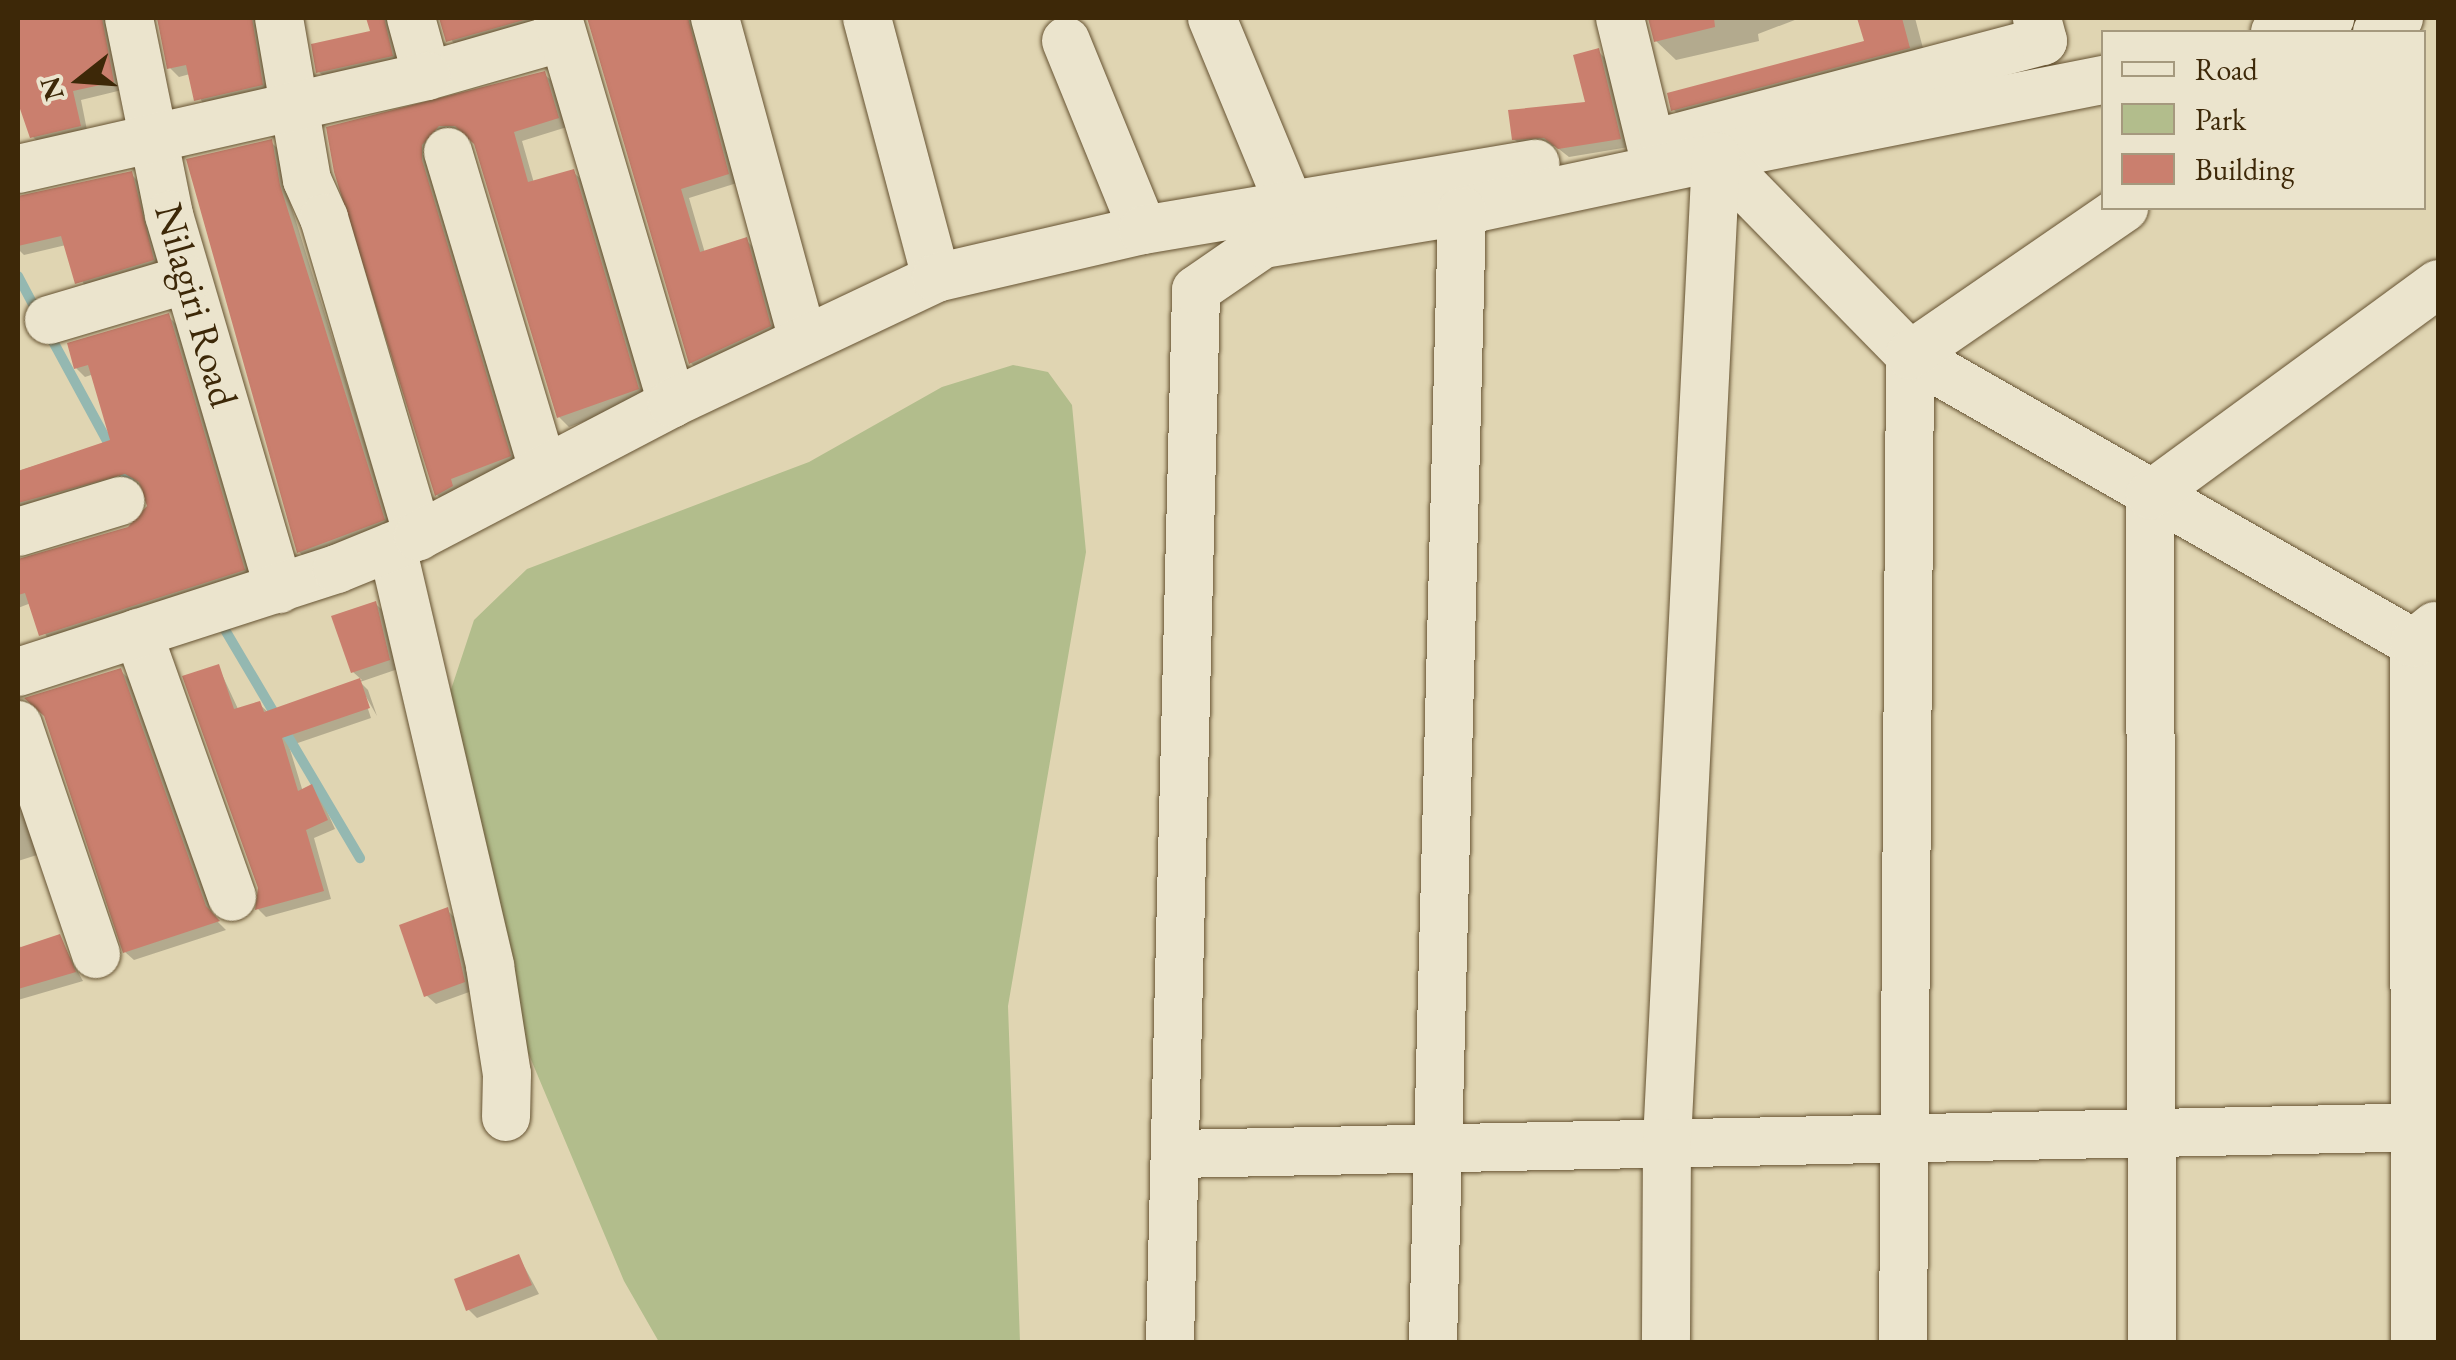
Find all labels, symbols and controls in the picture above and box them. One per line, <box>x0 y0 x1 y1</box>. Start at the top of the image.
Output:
north arrow <box>30 30 130 130</box>
legend <box>2101 30 2426 210</box>
text: Road <box>2195 50 2258 89</box>
text: N <box>31 73 72 105</box>
text: Park <box>2195 100 2246 139</box>
text: Building <box>2195 150 2294 189</box>
street label: Nilagiri Road <box>145 198 249 412</box>

